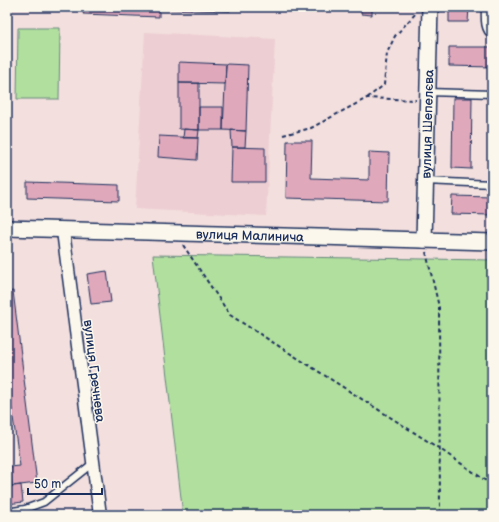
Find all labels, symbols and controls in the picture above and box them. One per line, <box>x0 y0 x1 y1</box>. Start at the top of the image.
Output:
street label: вулиця Шепелєва <box>419 69 437 179</box>
street label: вулиця Малинича <box>196 226 304 246</box>
street label: вулиця Гречнева <box>80 319 108 424</box>
scale bar <box>28 470 102 496</box>
text: 50 m <box>34 477 61 492</box>

